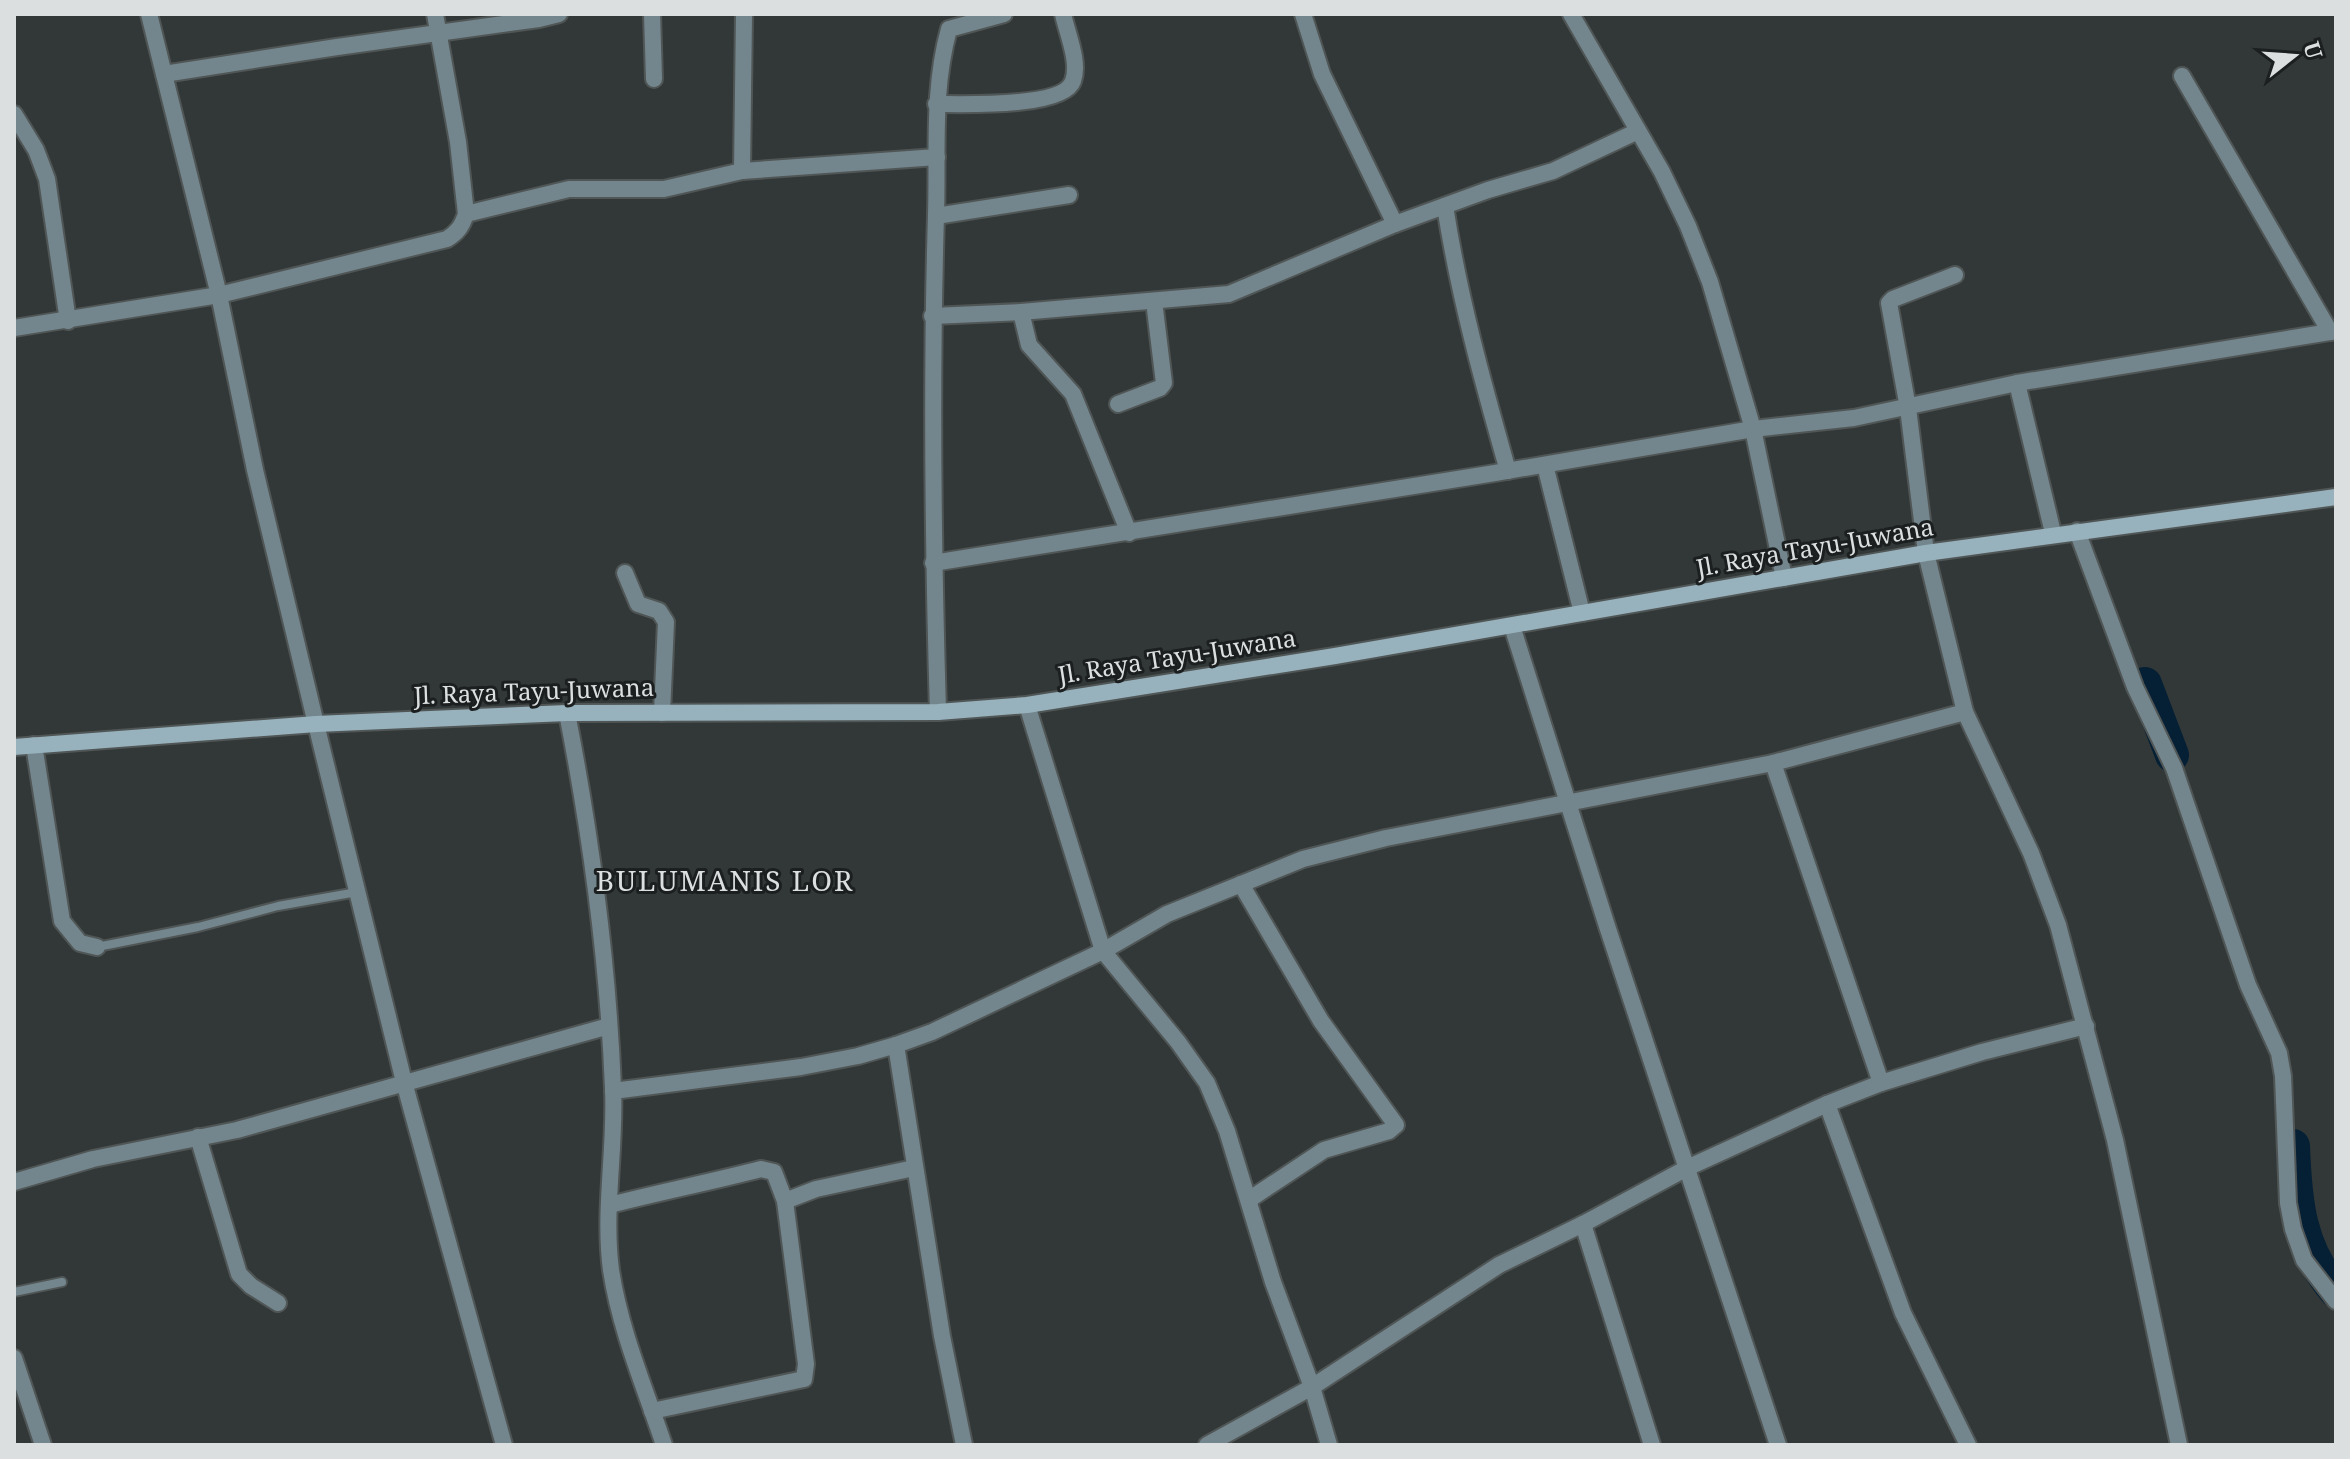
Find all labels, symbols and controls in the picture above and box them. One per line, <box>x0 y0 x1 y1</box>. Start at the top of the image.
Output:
north arrow <box>2254 16 2334 96</box>
text: U <box>2297 38 2331 63</box>
street label: Jl. Raya Tayu-Juwana <box>1692 509 1936 584</box>
street label: Jl. Raya Tayu-Juwana <box>1054 620 1298 691</box>
street label: Jl. Raya Tayu-Juwana <box>412 670 655 711</box>
district label: BULUMANIS LOR <box>596 861 854 899</box>

